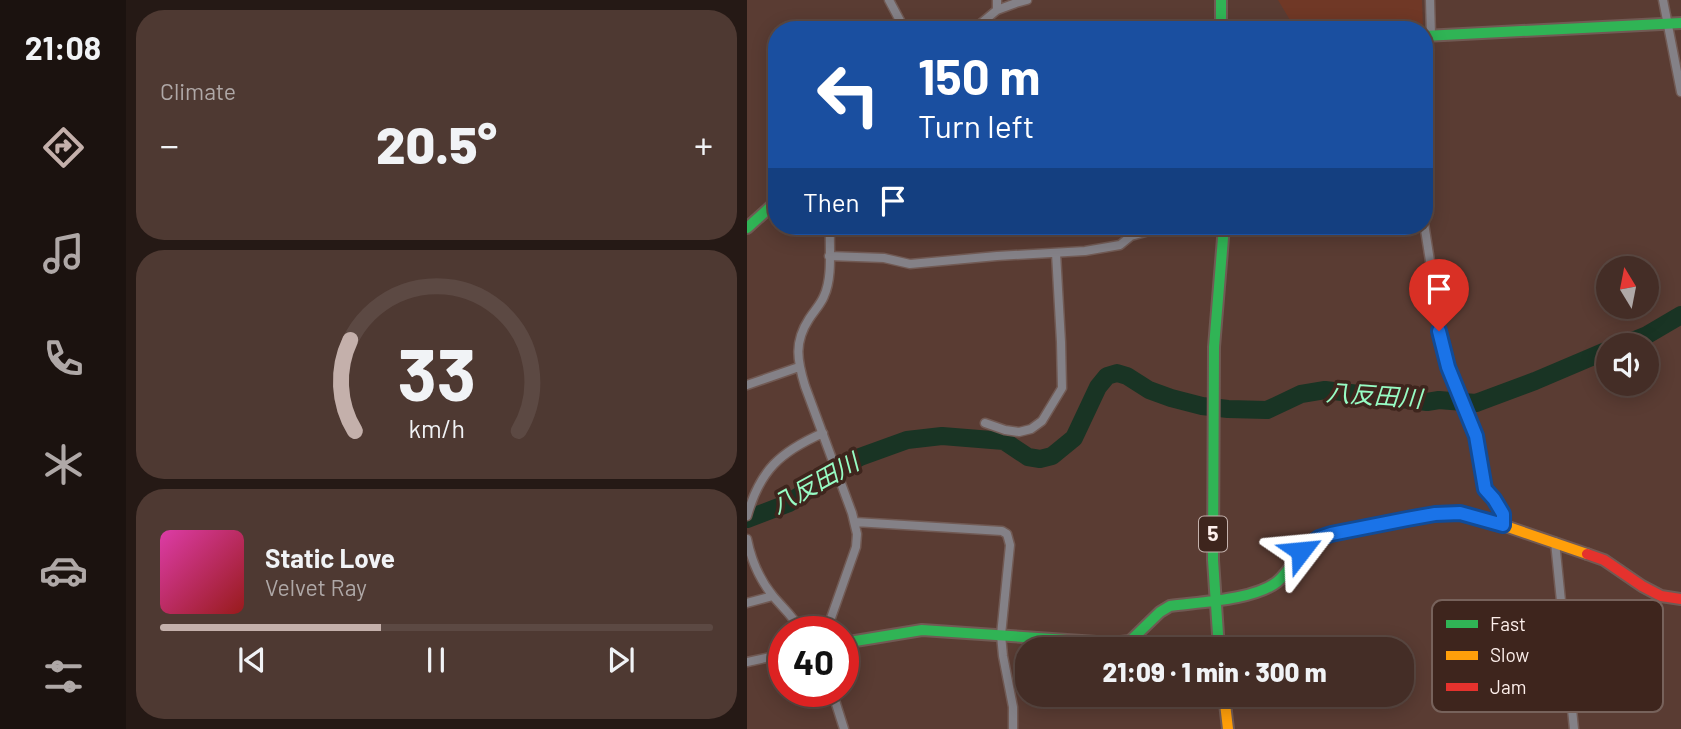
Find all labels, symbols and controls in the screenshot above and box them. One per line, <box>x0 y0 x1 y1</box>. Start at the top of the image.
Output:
text: 21:08 <box>25 28 101 66</box>
text: 150 m <box>918 46 1040 105</box>
icon: left <box>803 49 894 140</box>
text: Climate <box>160 77 236 105</box>
text: Turn left <box>918 106 1035 144</box>
text: 20.5° <box>376 112 497 174</box>
text: − <box>160 121 179 167</box>
text: + <box>694 121 713 167</box>
icon: directions <box>39 123 88 172</box>
icon: arrive <box>874 182 912 220</box>
text: Then <box>803 186 860 217</box>
icon: music <box>39 229 88 278</box>
north arrow <box>1596 256 1659 318</box>
map controls <box>1596 256 1659 396</box>
pin <box>1409 259 1469 331</box>
icon: arrive <box>1420 270 1458 308</box>
text: 33 <box>397 328 476 416</box>
button: sound <box>1596 333 1659 396</box>
icon: phone <box>39 334 88 383</box>
water label: 八反田川 <box>1325 377 1426 413</box>
text: km/h <box>408 412 465 442</box>
icon: climate <box>39 440 88 489</box>
water label: 八反田川 <box>765 445 866 519</box>
position arrow <box>1264 514 1338 588</box>
road number: 5 <box>1199 516 1227 552</box>
text: Static Love <box>265 542 395 573</box>
icon: car <box>39 546 88 595</box>
text: Velvet Ray <box>265 573 367 601</box>
legend <box>1432 600 1663 712</box>
text: Fast <box>1490 612 1526 635</box>
speed limit sign: 40 <box>768 616 859 707</box>
icon: previous <box>233 641 271 679</box>
icon: pause <box>417 641 455 679</box>
icon: next <box>602 641 640 679</box>
text: Slow <box>1490 643 1529 666</box>
icon: filters <box>39 652 88 701</box>
text: 21:09 · 1 min · 300 m <box>1103 656 1327 687</box>
text: Jam <box>1490 675 1526 698</box>

